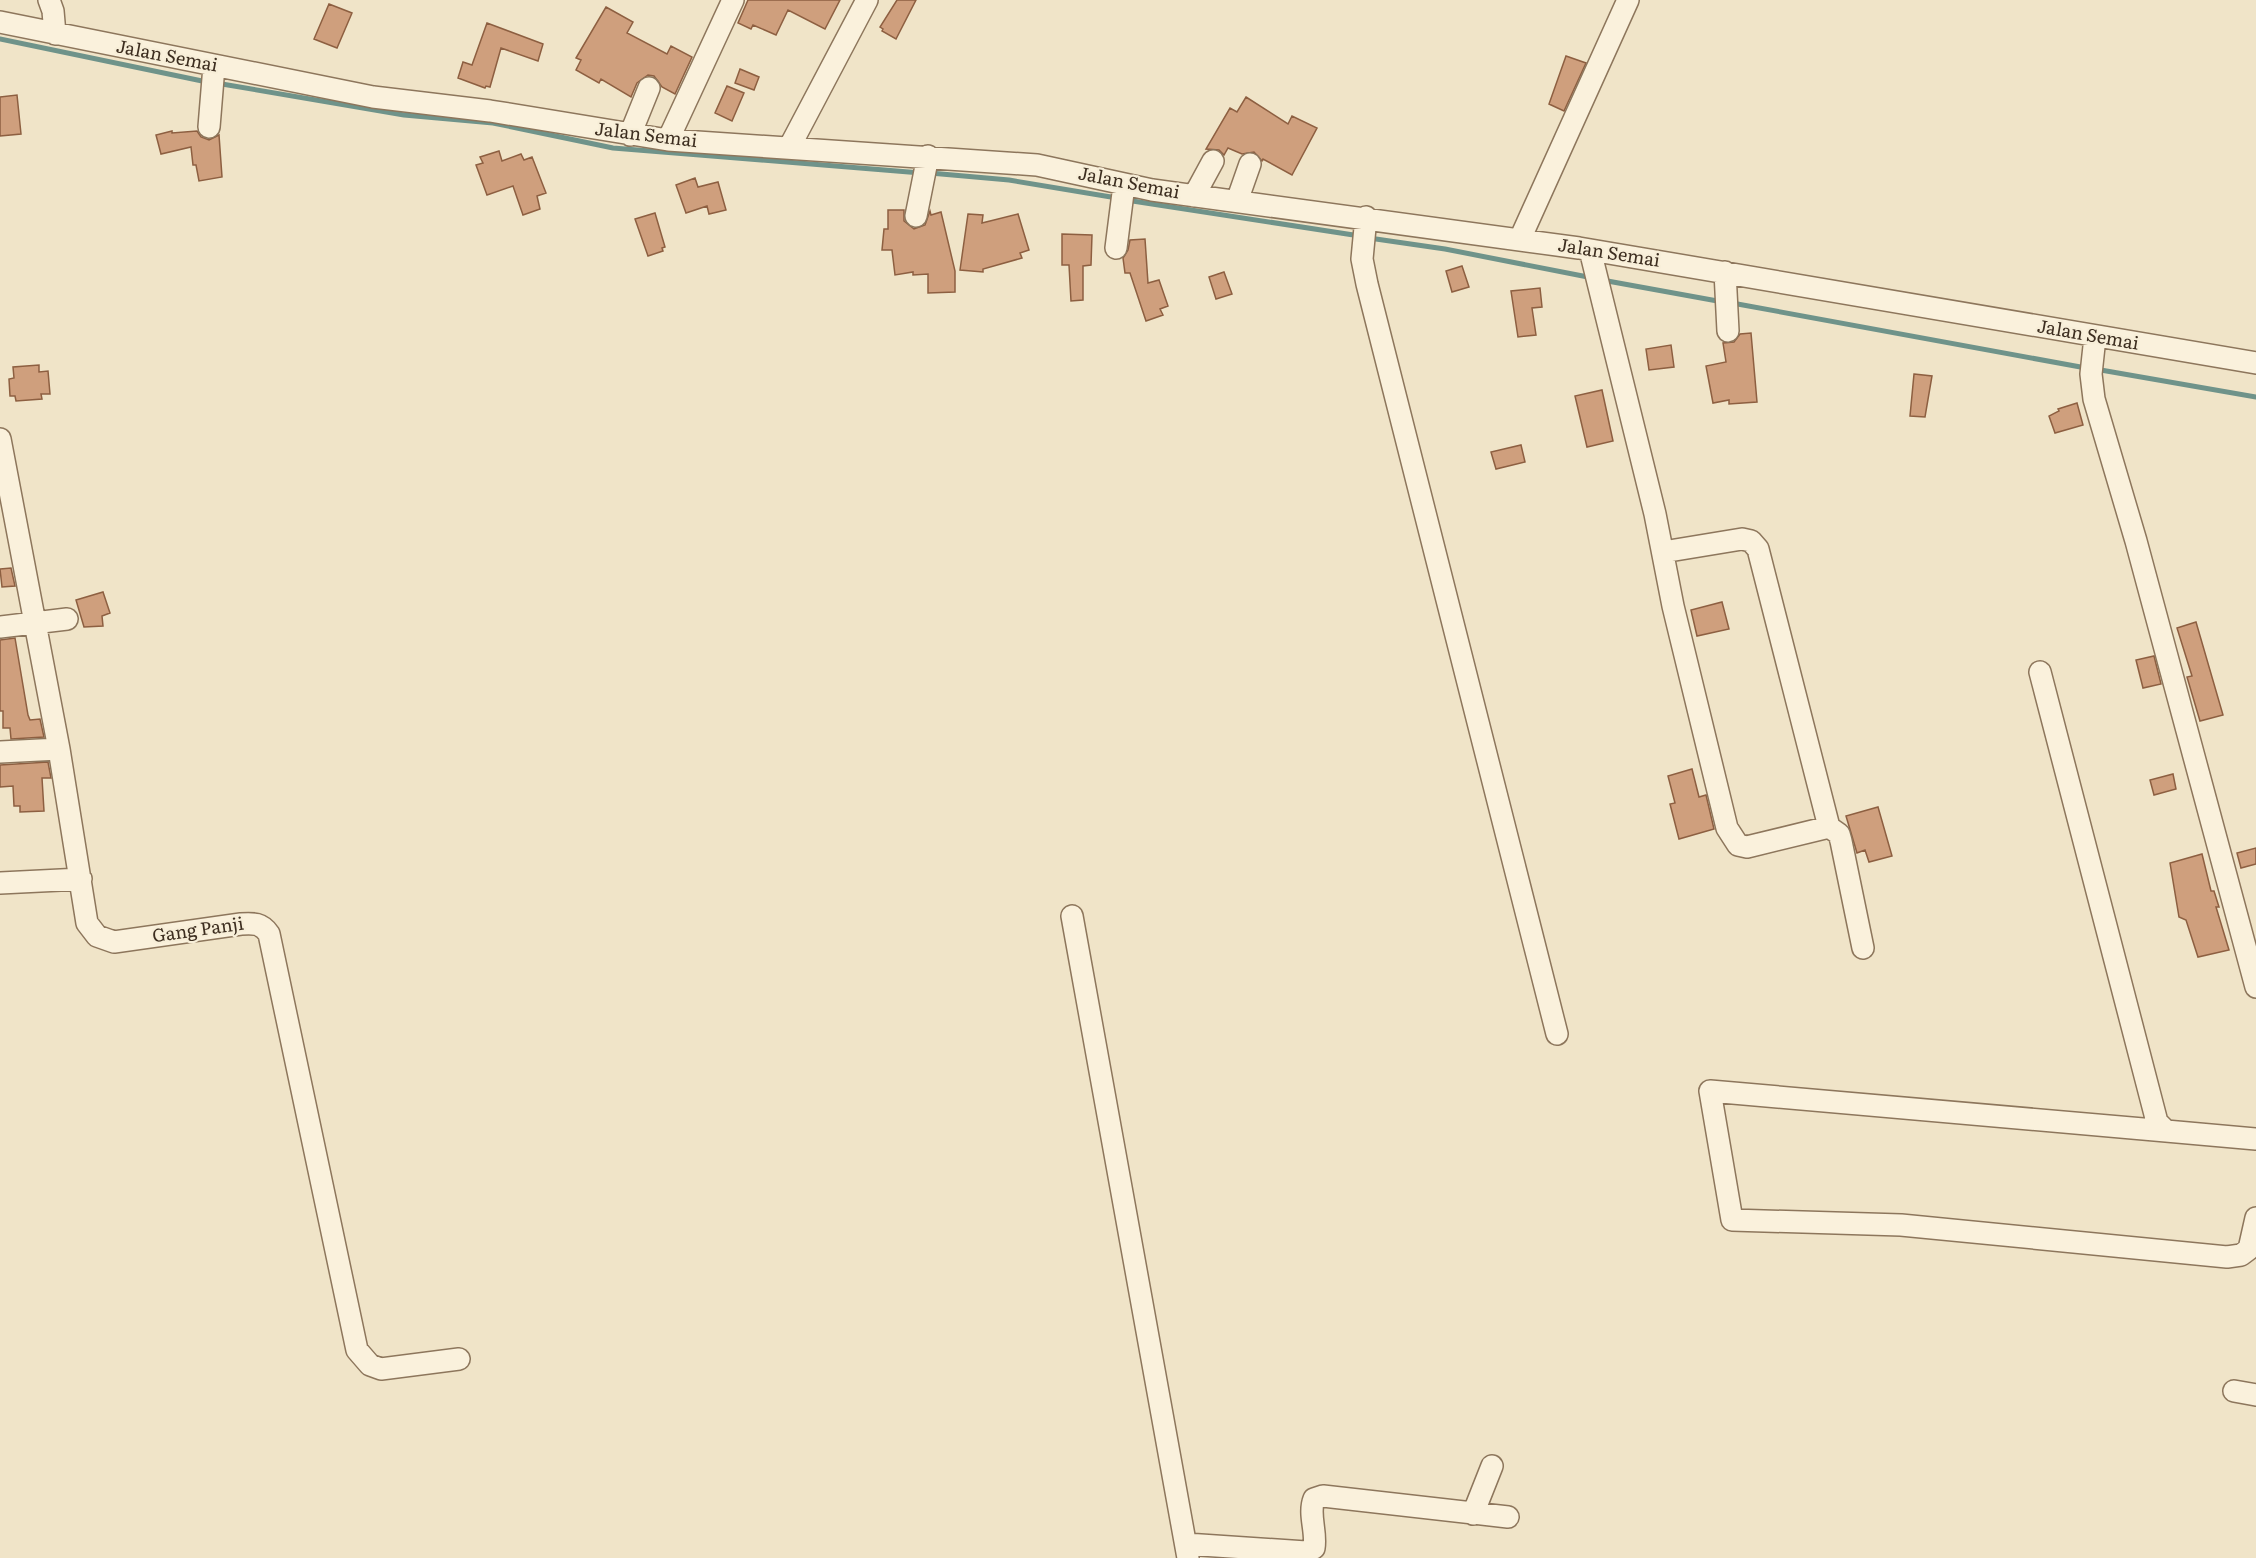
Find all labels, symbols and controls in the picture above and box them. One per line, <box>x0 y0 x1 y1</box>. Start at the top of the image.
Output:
street label: Jalan Semai <box>114 31 221 78</box>
street label: Jalan Semai <box>593 114 699 153</box>
street label: Jalan Semai <box>1076 158 1183 205</box>
street label: Jalan Semai <box>1556 230 1662 273</box>
street label: Jalan Semai <box>2035 311 2141 356</box>
street label: Gang Panji <box>150 909 245 948</box>

